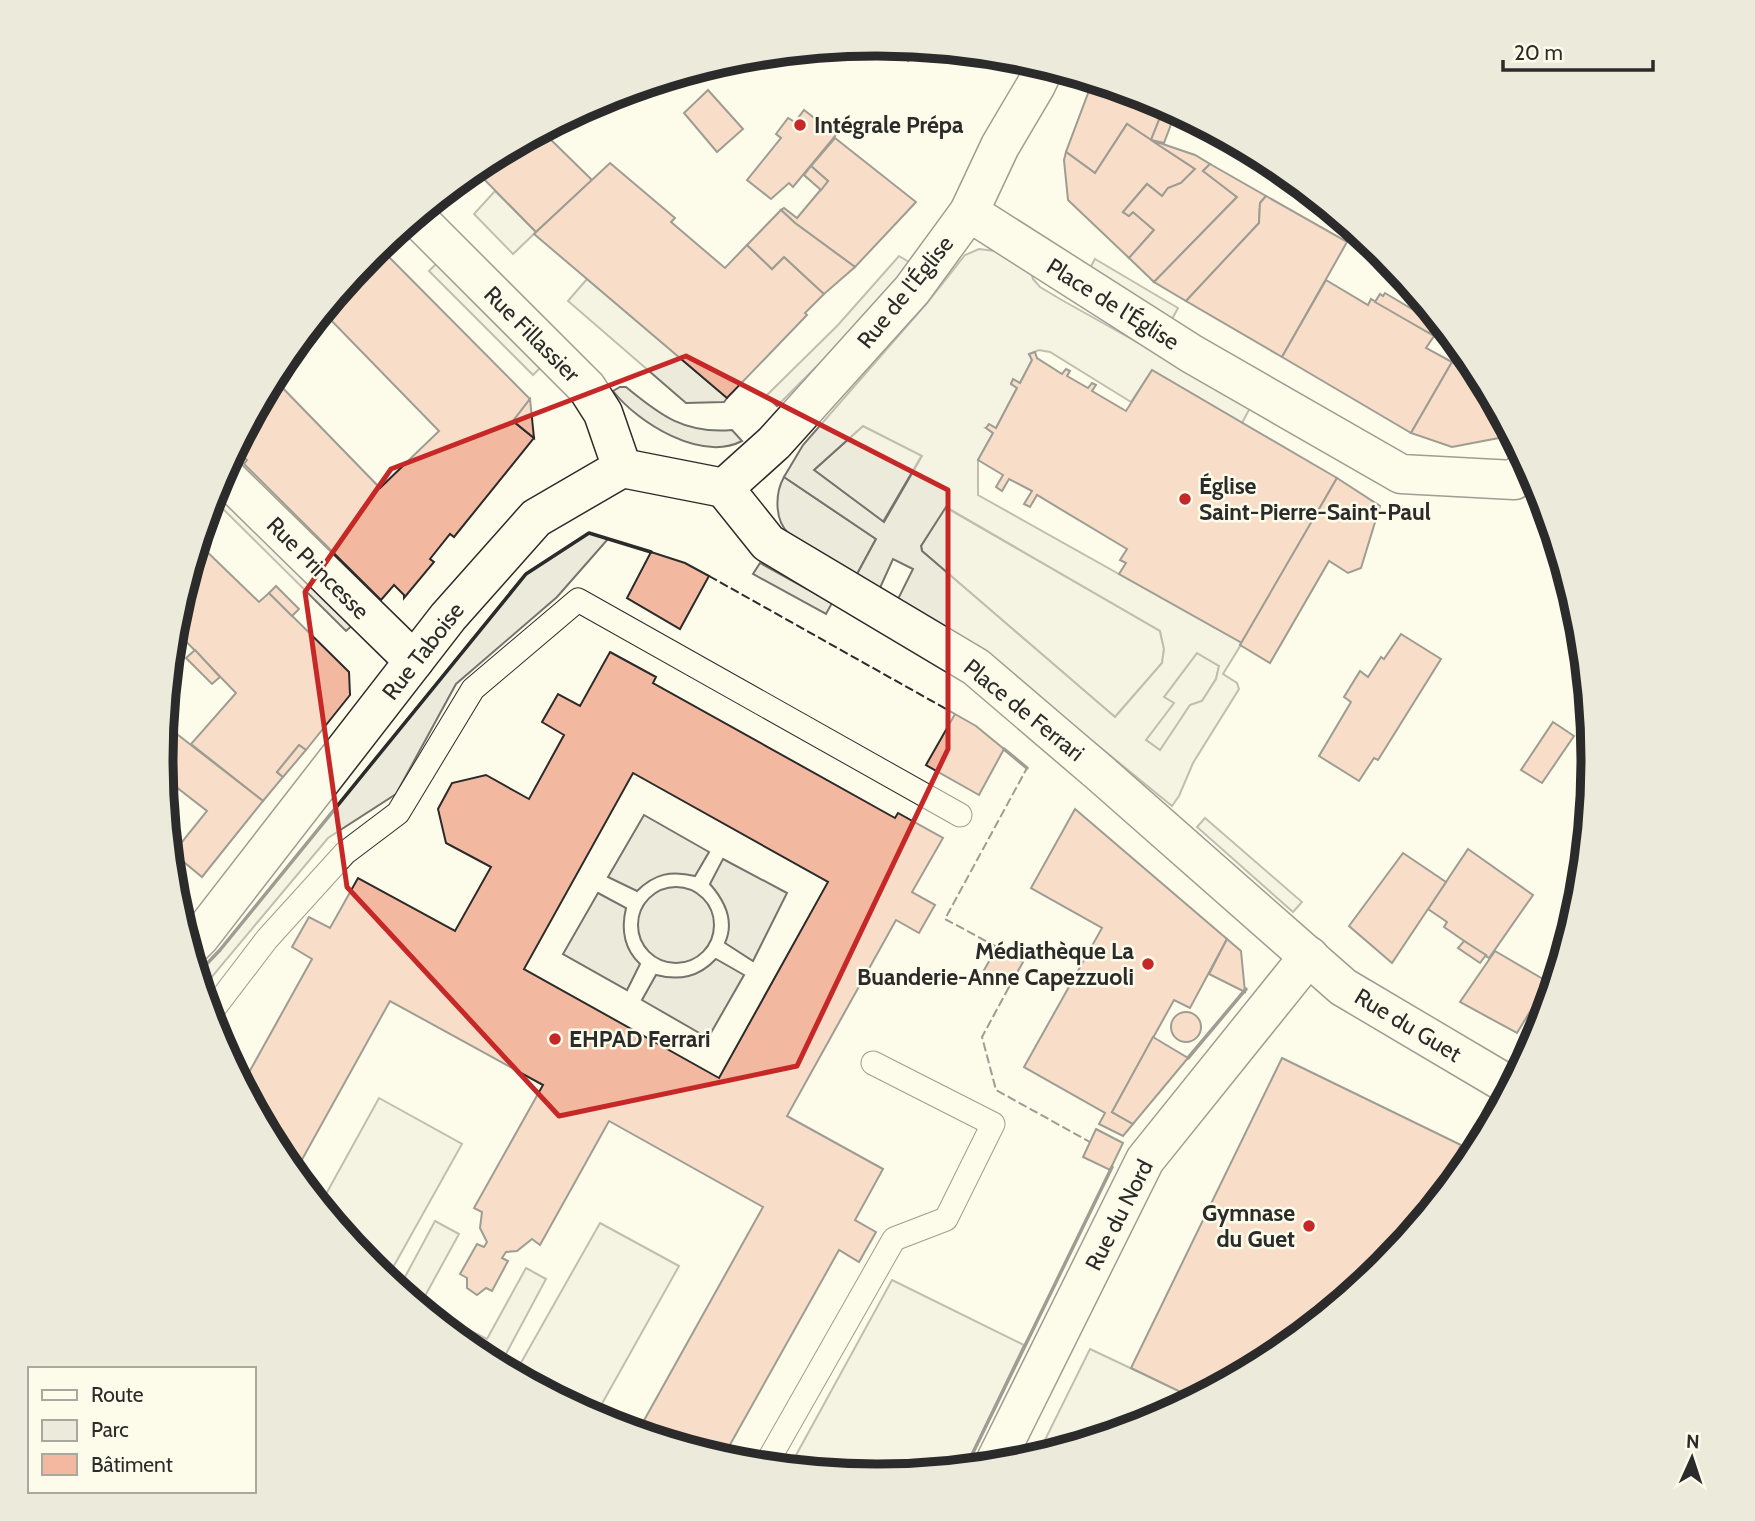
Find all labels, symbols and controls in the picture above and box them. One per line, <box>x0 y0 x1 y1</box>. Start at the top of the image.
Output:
scale bar <box>1503 28 1654 72</box>
text: 20 m <box>1514 40 1563 65</box>
place label: Intégrale Prépa <box>814 111 964 139</box>
marker: Intégrale Prépa <box>792 117 808 133</box>
street label: Rue de l'Église <box>850 229 959 354</box>
street label: Place de l'Église <box>1042 251 1185 356</box>
street label: Rue Fillassier <box>478 280 586 388</box>
place label: Église Saint-Pierre-Saint-Paul <box>1199 472 1431 526</box>
marker: Église Saint-Pierre-Saint-Paul <box>1177 491 1193 507</box>
street label: Rue Princesse <box>261 511 375 625</box>
street label: Rue Taboise <box>376 596 470 705</box>
street label: Place de Ferrari <box>958 653 1090 767</box>
place label: Médiathèque La Buanderie-Anne Capezzuoli <box>857 937 1135 991</box>
marker: Médiathèque La Buanderie-Anne Capezzuoli <box>1140 956 1156 972</box>
street label: Rue du Guet <box>1350 982 1467 1068</box>
place label: EHPAD Ferrari <box>569 1025 711 1053</box>
marker: EHPAD Ferrari <box>547 1031 563 1047</box>
street label: Rue du Nord <box>1079 1155 1159 1275</box>
place label: Gymnase du Guet <box>1202 1199 1295 1253</box>
marker: Gymnase du Guet <box>1301 1218 1317 1234</box>
legend <box>28 1367 256 1493</box>
text: Route <box>91 1382 144 1407</box>
text: Parc <box>91 1417 129 1442</box>
north arrow <box>1657 1423 1727 1493</box>
text: N <box>1686 1430 1700 1453</box>
text: Bâtiment <box>91 1452 173 1477</box>

